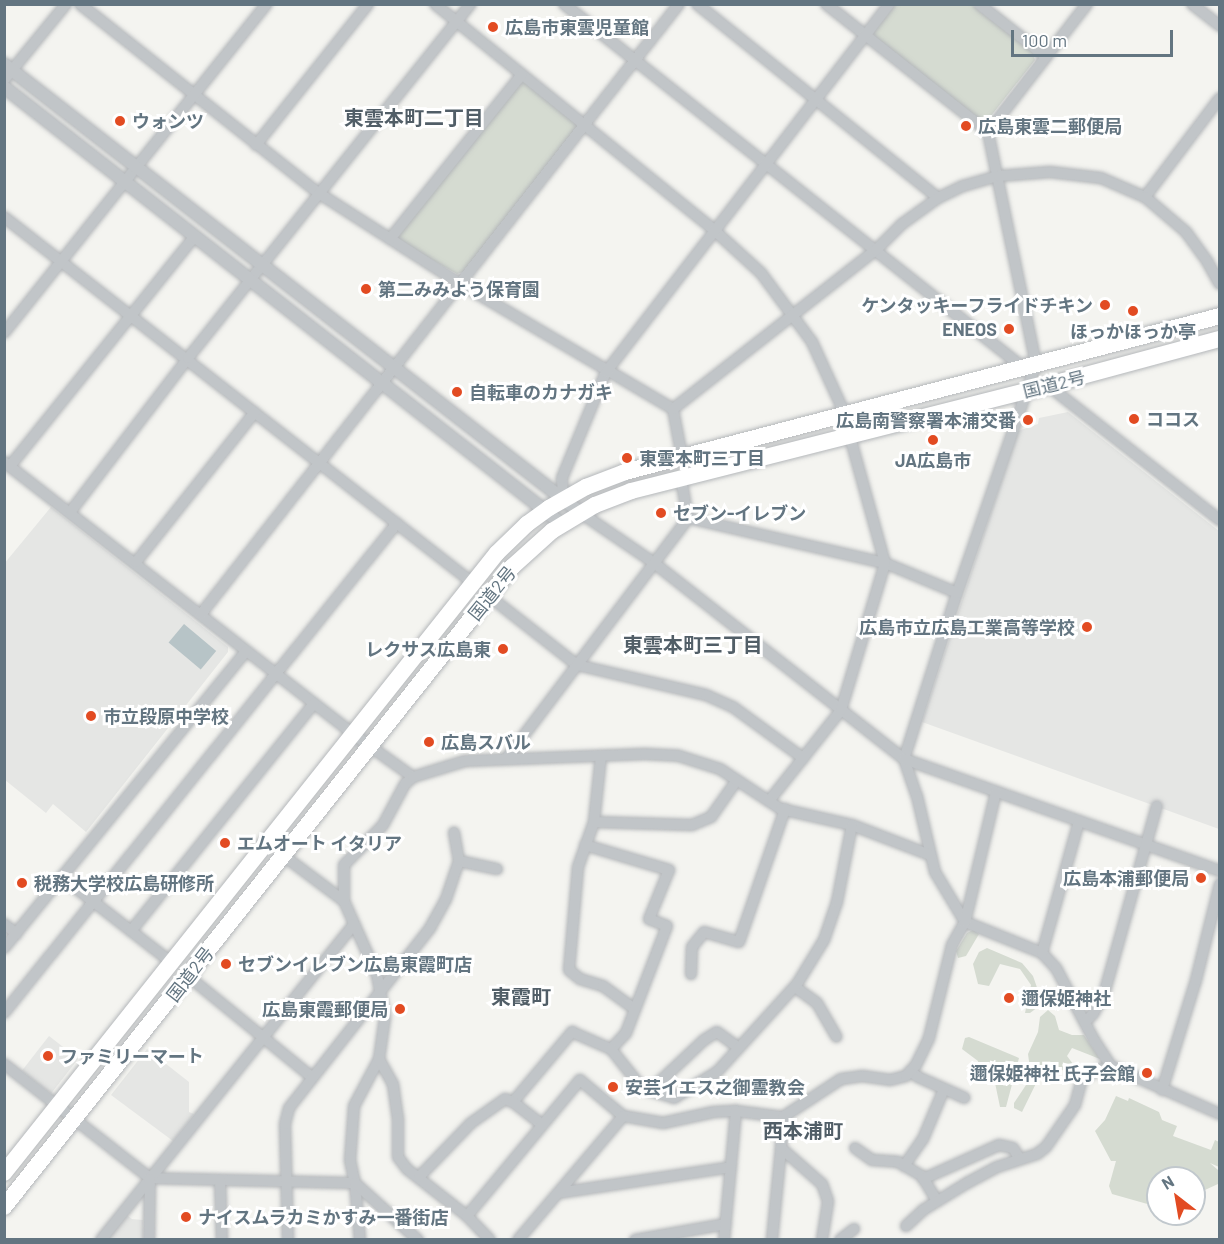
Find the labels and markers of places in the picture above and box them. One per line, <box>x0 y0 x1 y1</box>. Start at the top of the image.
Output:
place label: 広島市東雲児童館 <box>505 16 649 38</box>
marker: 広島市東雲児童館 <box>486 20 500 34</box>
place label: ウォンツ <box>132 110 204 132</box>
marker: ウォンツ <box>113 114 127 128</box>
place label: 広島東雲二郵便局 <box>978 115 1122 137</box>
marker: 広島東雲二郵便局 <box>959 119 973 133</box>
place label: 第二みみよう保育園 <box>378 278 540 300</box>
marker: 第二みみよう保育園 <box>359 282 373 296</box>
place label: ケンタッキーフライドチキン <box>859 294 1093 316</box>
marker: ケンタッキーフライドチキン <box>1098 298 1112 312</box>
marker: ほっかほっか亭 <box>1126 304 1140 318</box>
place label: ENEOS <box>942 318 997 340</box>
place label: ほっかほっか亭 <box>1070 320 1196 342</box>
marker: ENEOS <box>1002 322 1016 336</box>
place label: 自転車のカナガキ <box>469 381 613 403</box>
marker: 自転車のカナガキ <box>450 385 464 399</box>
place label: ココス <box>1146 408 1200 430</box>
place label: 広島南警察署本浦交番 <box>836 409 1016 431</box>
marker: ココス <box>1127 412 1141 426</box>
marker: 広島南警察署本浦交番 <box>1021 413 1035 427</box>
marker: JA広島市 <box>926 433 940 447</box>
place label: 東雲本町三丁目 <box>639 447 765 469</box>
place label: JA広島市 <box>895 449 971 471</box>
marker: 東雲本町三丁目 <box>620 451 634 465</box>
place label: セブン-イレブン <box>673 502 806 524</box>
marker: セブン-イレブン <box>654 506 668 520</box>
place label: 広島市立広島工業高等学校 <box>859 616 1075 638</box>
marker: 広島市立広島工業高等学校 <box>1080 620 1094 634</box>
place label: レクサス広島東 <box>365 638 491 660</box>
marker: レクサス広島東 <box>496 642 510 656</box>
place label: 市立段原中学校 <box>103 705 229 727</box>
marker: 市立段原中学校 <box>84 709 98 723</box>
place label: 広島スバル <box>441 731 531 753</box>
marker: 広島スバル <box>422 735 436 749</box>
place label: エムオート イタリア <box>237 832 403 854</box>
marker: エムオート イタリア <box>218 836 232 850</box>
place label: 広島本浦郵便局 <box>1063 867 1189 889</box>
marker: 広島本浦郵便局 <box>1194 871 1208 885</box>
place label: 税務大学校広島研修所 <box>34 872 214 894</box>
marker: 税務大学校広島研修所 <box>15 876 29 890</box>
place label: セブンイレブン広島東霞町店 <box>238 953 472 975</box>
marker: セブンイレブン広島東霞町店 <box>219 957 233 971</box>
place label: 邇保姫神社 <box>1021 987 1111 1009</box>
marker: 邇保姫神社 <box>1002 991 1016 1005</box>
place label: 広島東霞郵便局 <box>262 998 388 1020</box>
marker: 広島東霞郵便局 <box>393 1002 407 1016</box>
place label: ファミリーマート <box>60 1045 204 1067</box>
marker: ファミリーマート <box>41 1049 55 1063</box>
place label: 邇保姫神社 氏子会館 <box>969 1062 1135 1084</box>
marker: 邇保姫神社 氏子会館 <box>1140 1066 1154 1080</box>
place label: 安芸イエス之御霊教会 <box>625 1076 805 1098</box>
marker: 安芸イエス之御霊教会 <box>606 1080 620 1094</box>
place label: ナイスムラカミかすみ一番街店 <box>198 1206 450 1228</box>
marker: ナイスムラカミかすみ一番街店 <box>179 1210 193 1224</box>

